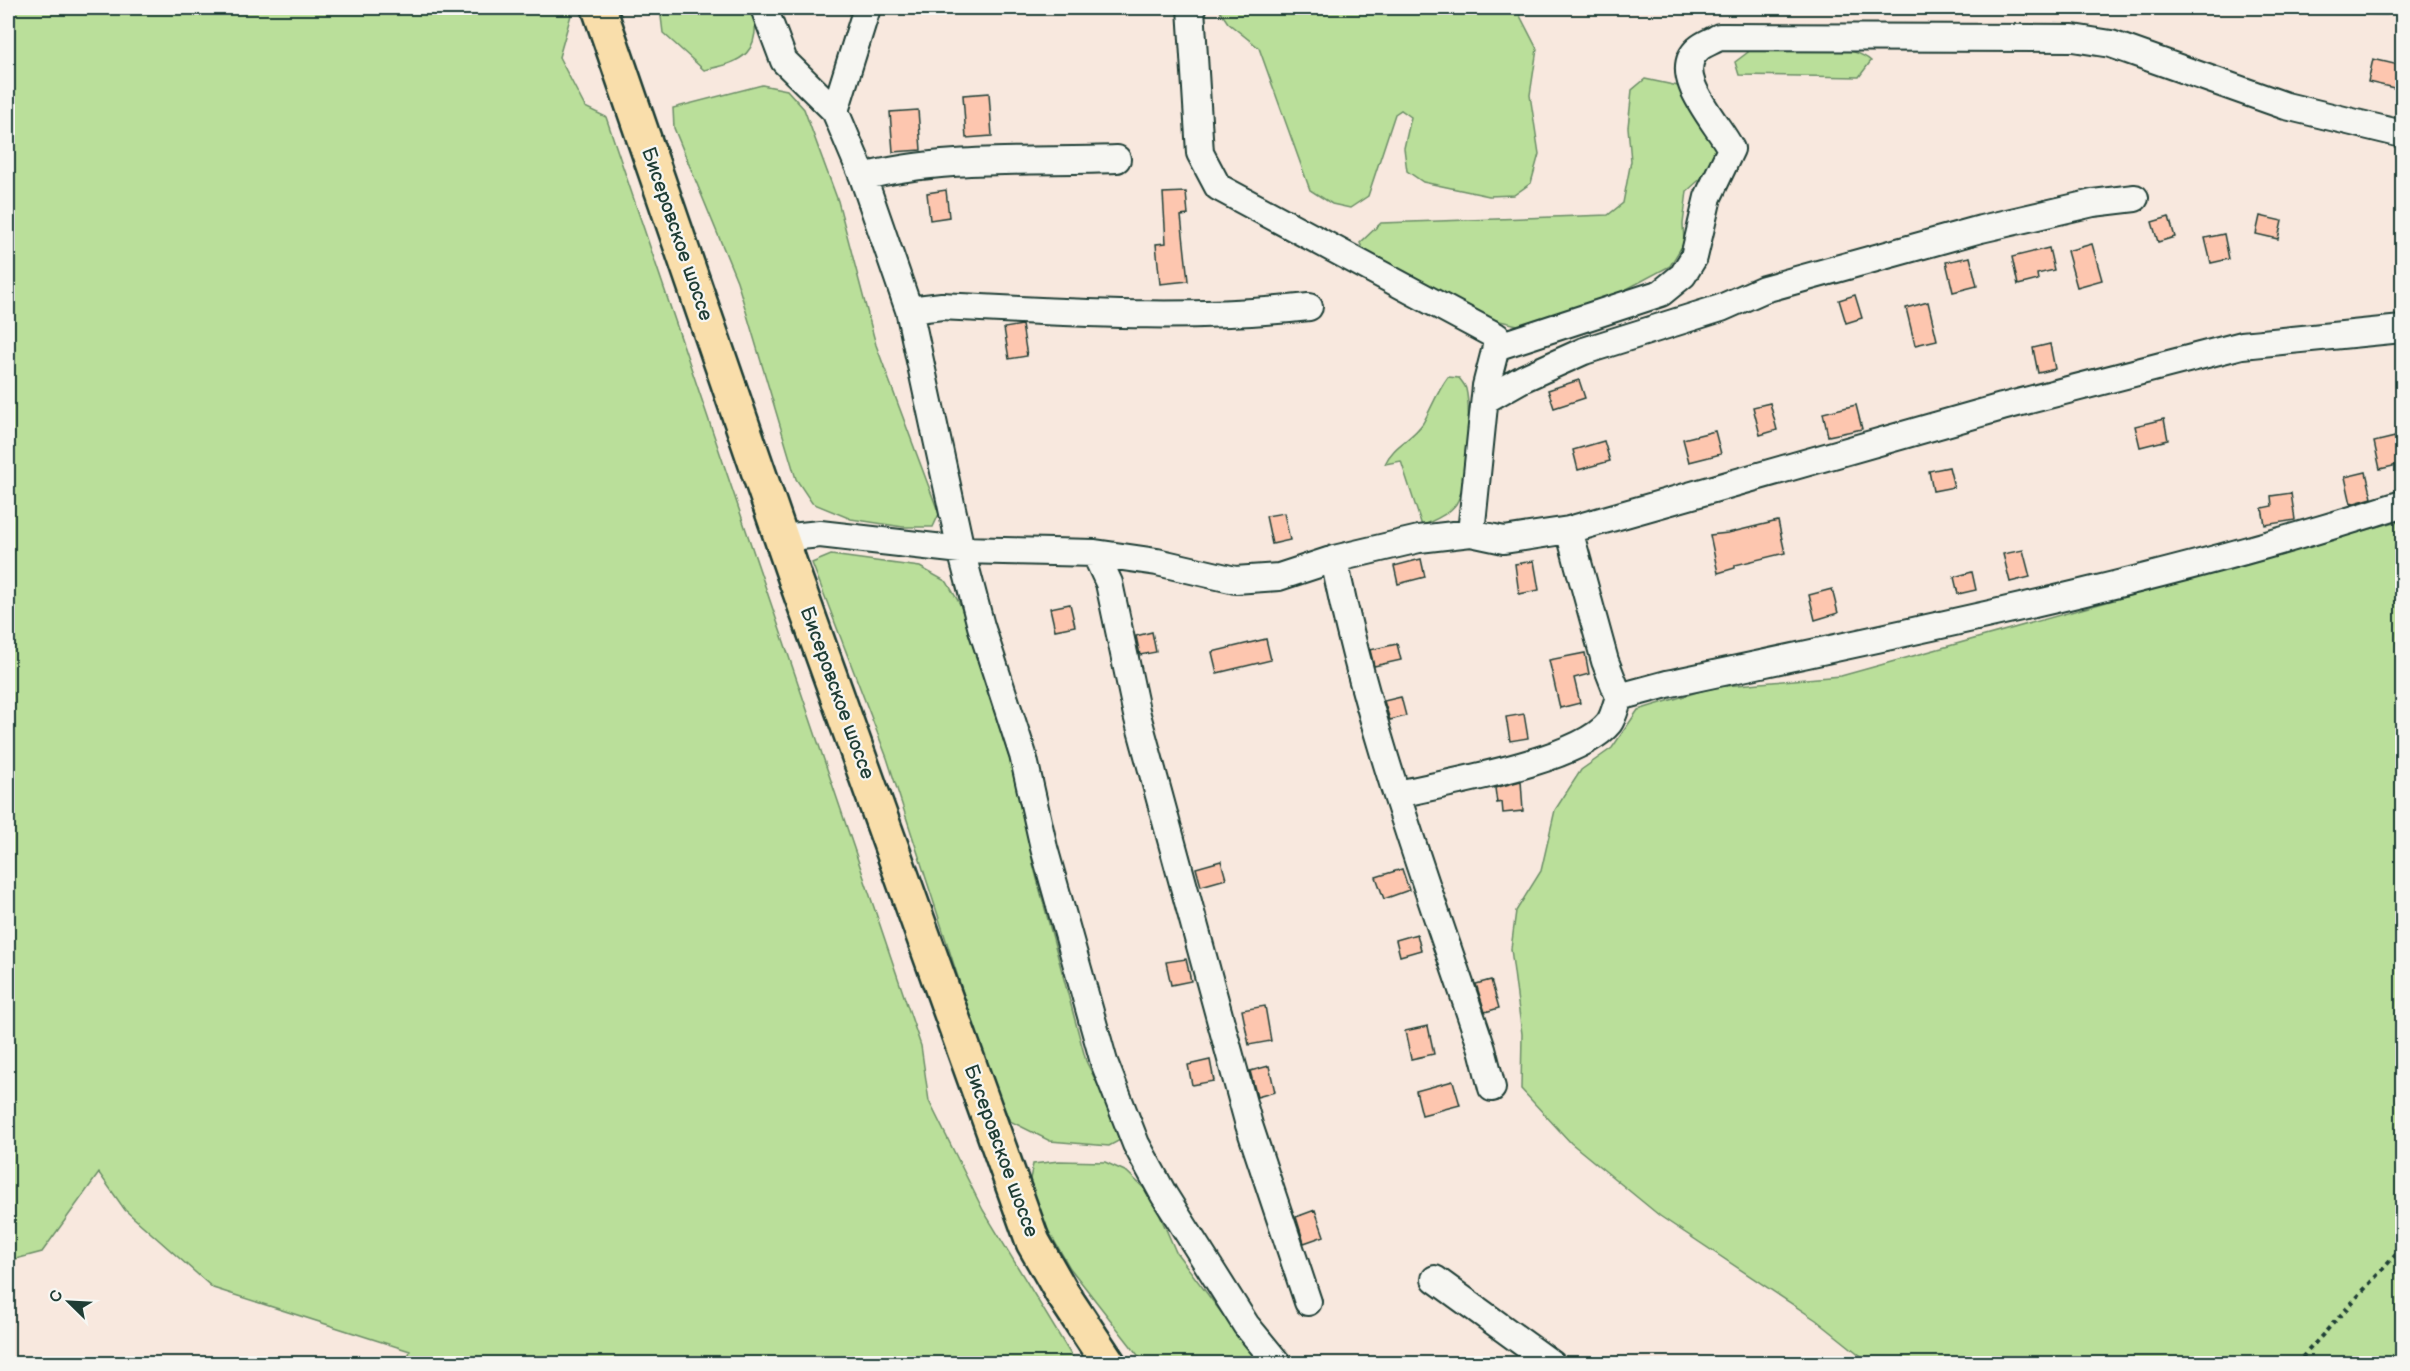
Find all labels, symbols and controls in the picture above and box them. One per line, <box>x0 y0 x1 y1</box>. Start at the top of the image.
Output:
street label: Бисеровское шоссе <box>636 144 718 324</box>
street label: Бисеровское шоссе <box>795 603 879 783</box>
street label: Бисеровское шоссе <box>959 1061 1043 1241</box>
north arrow <box>39 1272 99 1332</box>
text: С <box>46 1288 68 1305</box>

